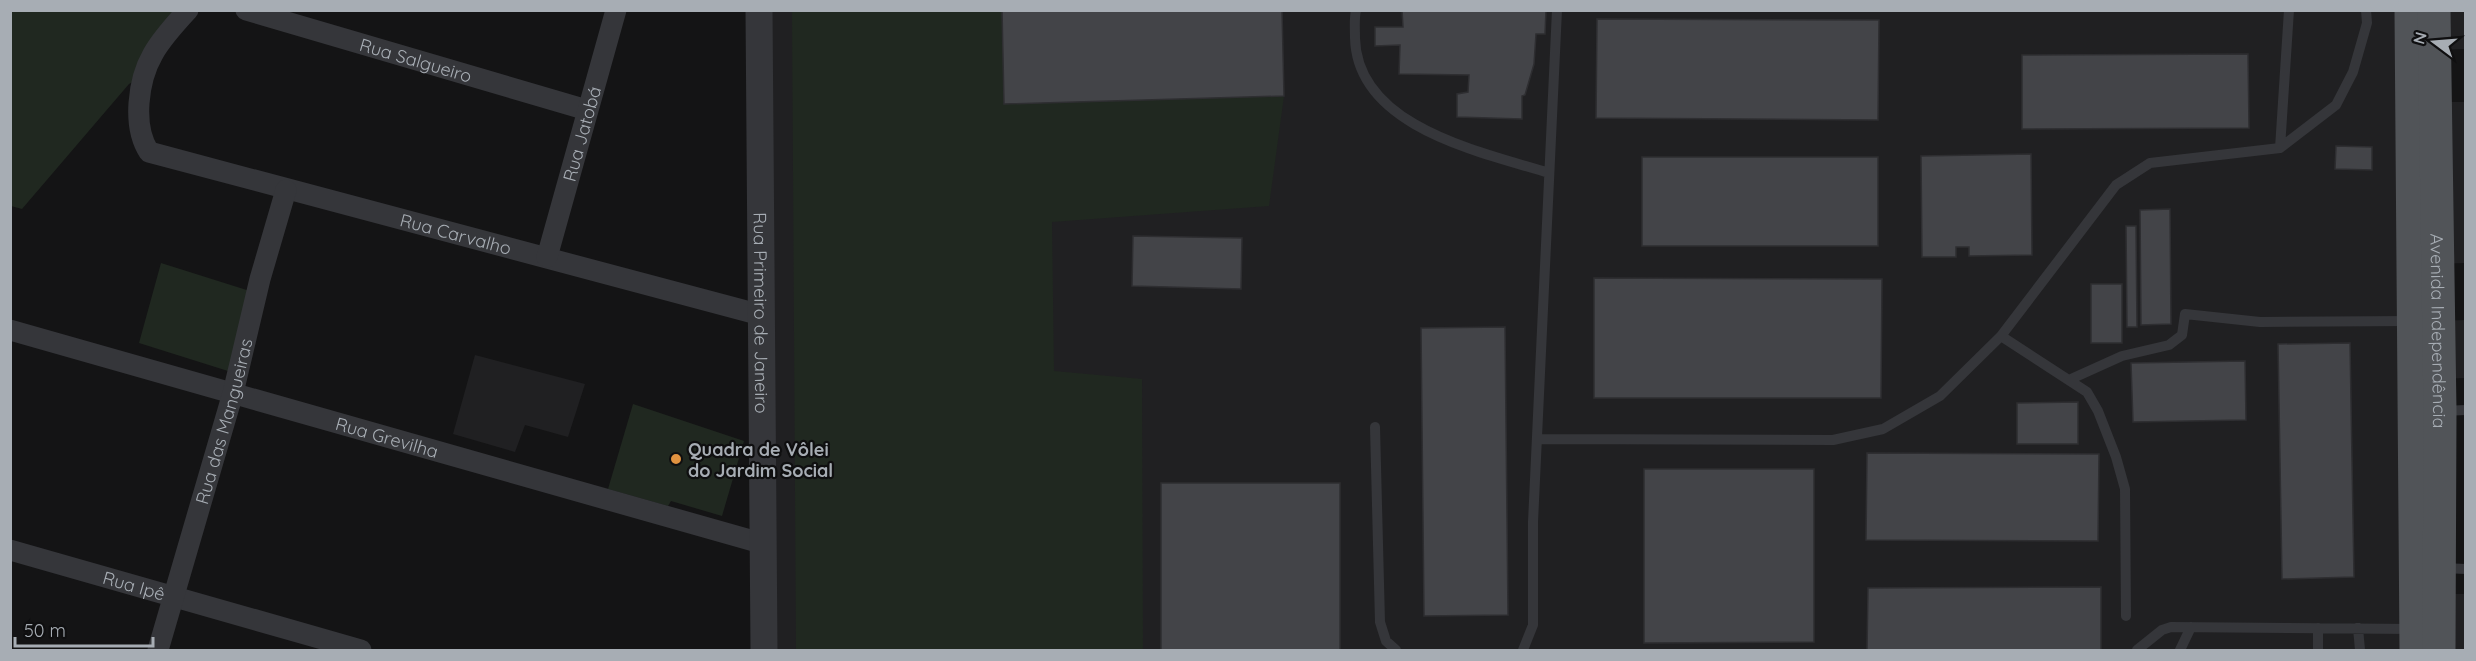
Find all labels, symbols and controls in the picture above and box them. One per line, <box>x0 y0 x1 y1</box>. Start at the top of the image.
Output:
north arrow <box>2404 12 2464 72</box>
text: N <box>2408 29 2431 46</box>
street label: Rua Salgueiro <box>357 32 475 87</box>
street label: Rua Jatobá <box>557 83 606 184</box>
street label: Rua Carvalho <box>398 208 514 260</box>
street label: Rua Primeiro de Janeiro <box>749 212 774 414</box>
street label: Avenida Independência <box>2426 233 2452 428</box>
street label: Rua das Mangueiras <box>190 336 257 507</box>
street label: Rua Grevilha <box>333 412 441 463</box>
place label: Quadra de Vôlei do Jardim Social <box>688 438 833 482</box>
marker: Quadra de Vôlei do Jardim Social <box>669 452 683 466</box>
street label: Rua Ipê <box>100 566 168 605</box>
scale bar <box>15 610 153 648</box>
text: 50 m <box>24 619 66 642</box>

